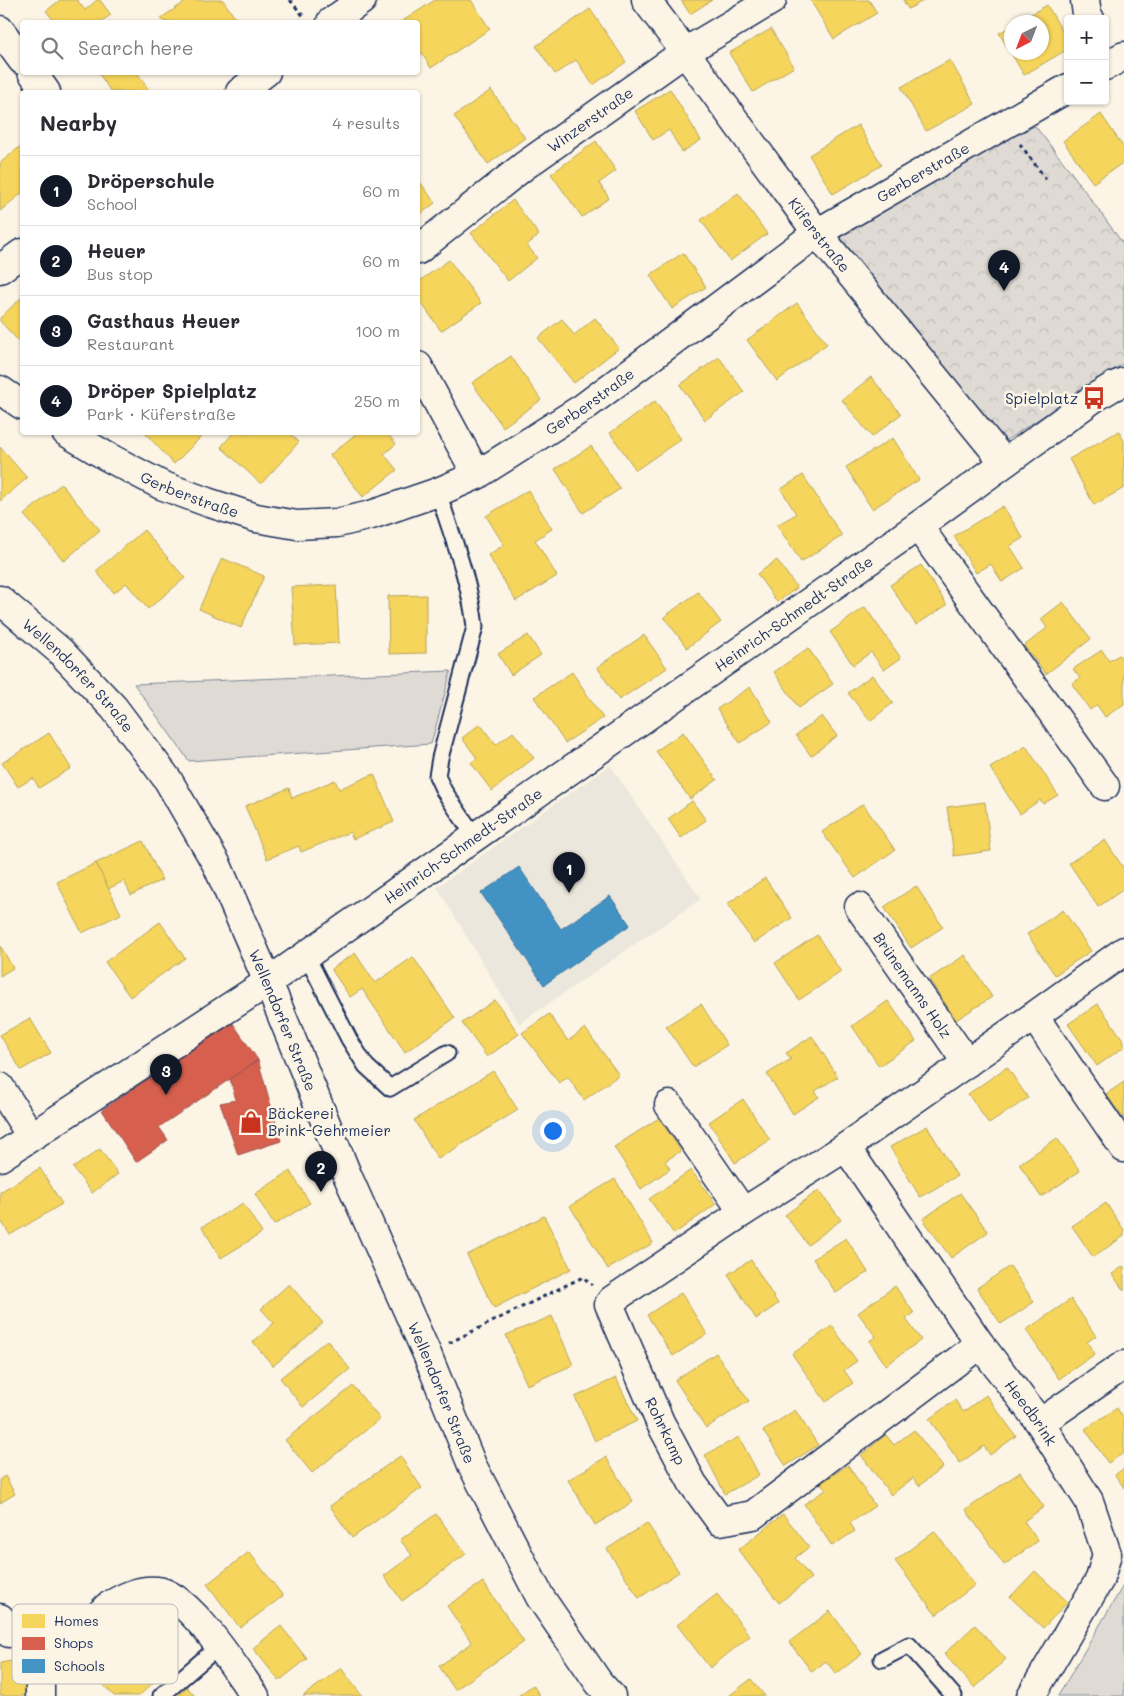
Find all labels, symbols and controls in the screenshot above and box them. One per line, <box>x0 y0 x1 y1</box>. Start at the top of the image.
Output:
north arrow <box>1004 15 1049 60</box>
map controls <box>1064 15 1109 105</box>
button: + <box>1064 15 1109 60</box>
search box <box>20 20 420 75</box>
icon: search <box>38 34 66 62</box>
text: Search here <box>78 35 194 60</box>
button: − <box>1064 60 1109 105</box>
street label: Winzerstraße <box>543 82 637 157</box>
text: Nearby <box>40 109 117 136</box>
text: 4 results <box>332 112 400 133</box>
street label: Gerberstraße <box>873 137 973 207</box>
text: Dröperschule <box>87 168 215 193</box>
text: 1 <box>52 180 60 201</box>
text: 60 m <box>363 180 400 201</box>
text: School <box>87 193 137 214</box>
street label: Küferstraße <box>784 193 855 276</box>
text: Heuer <box>87 238 146 263</box>
text: 2 <box>52 250 60 271</box>
text: 60 m <box>363 250 400 271</box>
pin: 4 <box>988 250 1020 291</box>
text: Bus stop <box>87 263 153 284</box>
text: Gasthaus Heuer <box>87 308 240 333</box>
text: 3 <box>51 320 61 341</box>
text: 100 m <box>355 320 400 341</box>
text: Restaurant <box>87 333 175 354</box>
street label: Gerberstraße <box>541 363 638 439</box>
text: Dröper Spielplatz <box>87 378 257 403</box>
bus stop icon: Spielplatz <box>1081 385 1107 411</box>
place label: Spielplatz <box>1005 388 1078 408</box>
text: 4 <box>51 390 61 411</box>
text: 250 m <box>354 390 400 411</box>
text: Park · Küferstraße <box>87 403 236 424</box>
street label: Gerberstraße <box>137 466 242 522</box>
street label: Heinrich-Schmedt-Straße <box>710 551 877 676</box>
street label: Wellendorfer Straße <box>19 614 139 736</box>
street label: Heinrich-Schmedt-Straße <box>380 783 546 908</box>
pin: 1 <box>553 852 585 893</box>
street label: Brünemanns Holz <box>869 928 957 1042</box>
street label: Wellendorfer Straße <box>245 946 322 1094</box>
pin: 3 <box>150 1054 182 1095</box>
place label: Bäckerei Brink-Gehrmeier <box>268 1103 391 1140</box>
shop icon: Bäckerei Brink-Gehrmeier <box>238 1109 264 1135</box>
your location <box>540 1118 566 1144</box>
pin: 2 <box>305 1151 337 1192</box>
street label: Wellendorfer Straße <box>404 1318 480 1466</box>
street label: Heedbrink <box>1001 1376 1062 1449</box>
street label: Rohrkamp <box>641 1394 691 1468</box>
legend <box>12 1604 178 1684</box>
text: Homes <box>54 1611 99 1630</box>
text: Shops <box>54 1633 94 1652</box>
text: Schools <box>54 1656 105 1675</box>

